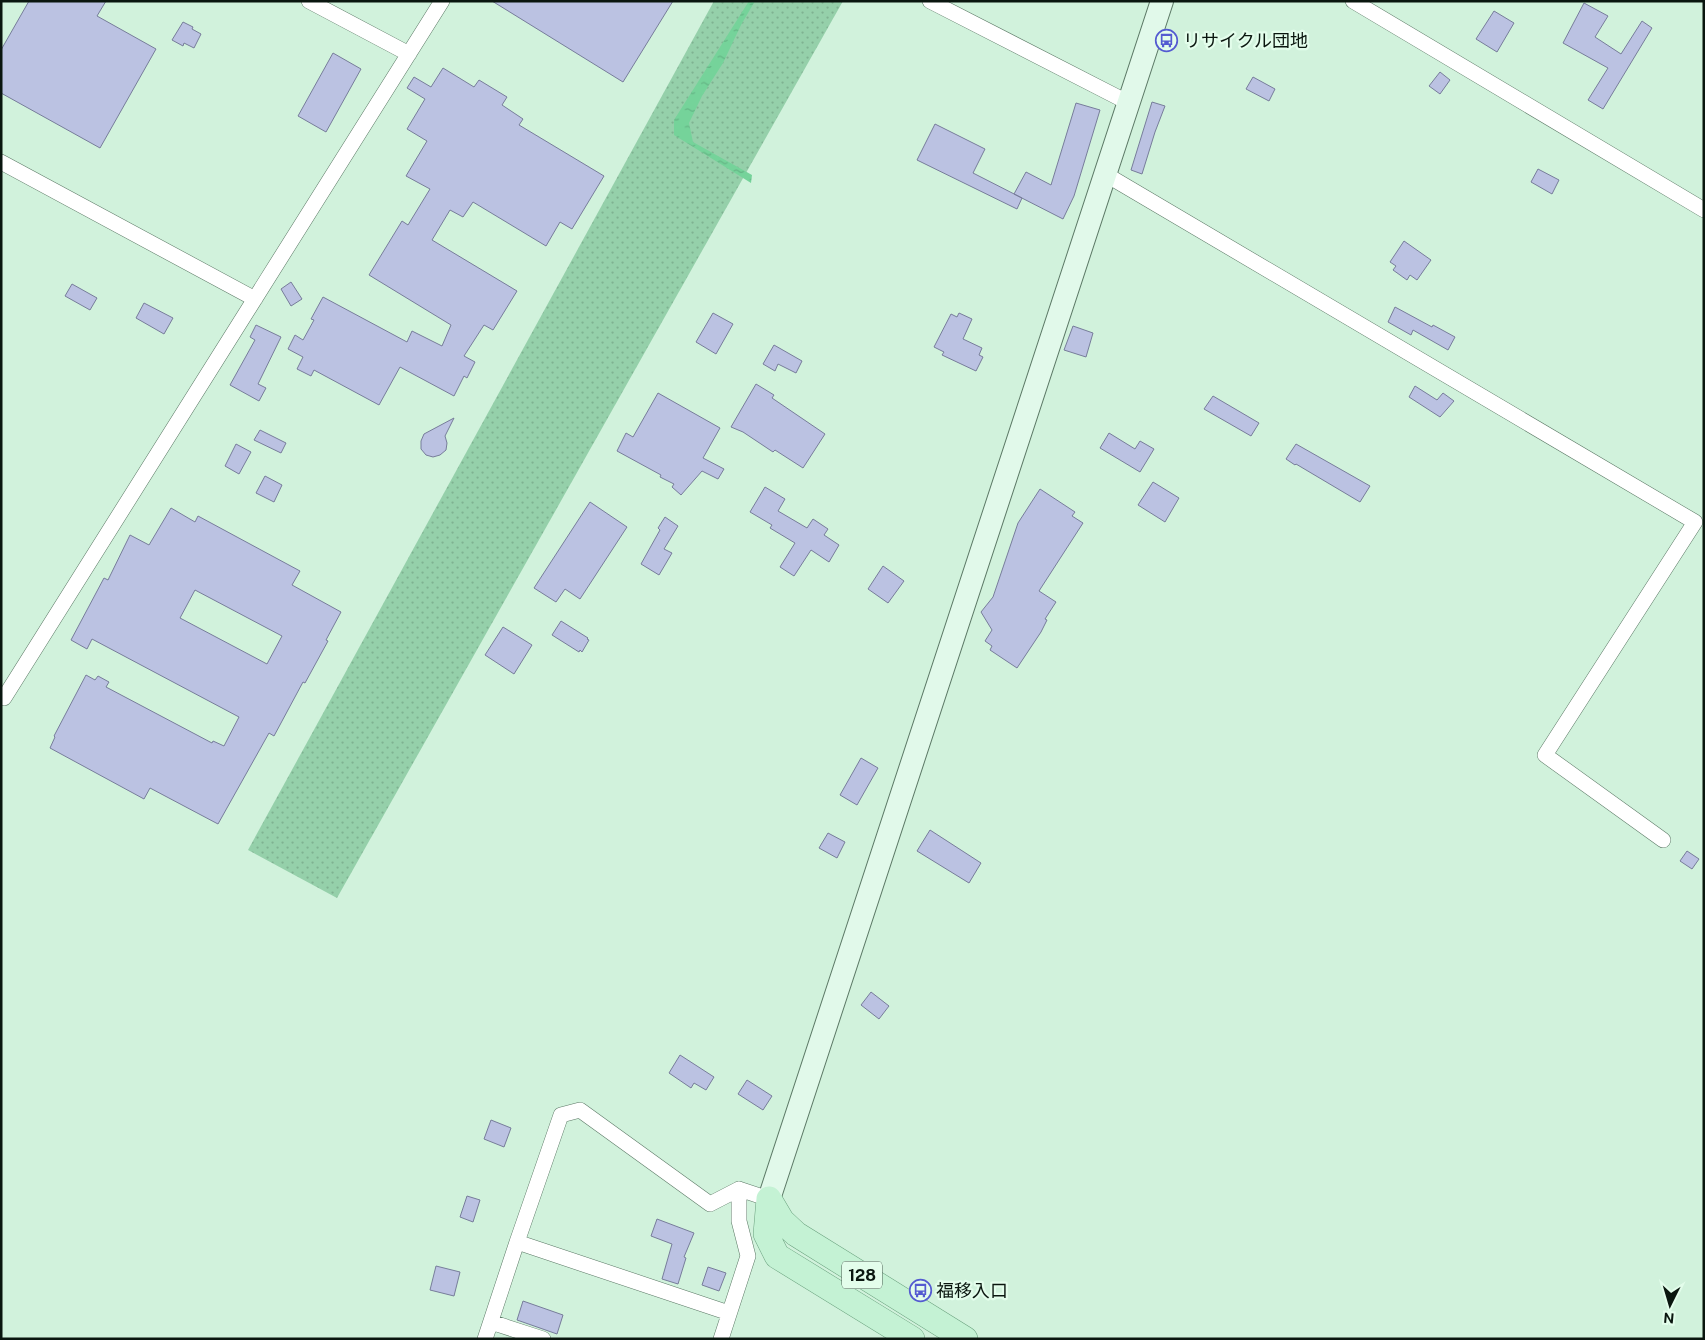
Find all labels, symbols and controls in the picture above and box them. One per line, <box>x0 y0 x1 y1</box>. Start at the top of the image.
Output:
bus stop icon: リサイクル団地 <box>1155 29 1179 53</box>
place label: リサイクル団地 <box>1183 30 1308 51</box>
road number: 128 <box>842 1262 882 1288</box>
bus stop icon: 福移入口 <box>908 1279 932 1303</box>
place label: 福移入口 <box>936 1280 1008 1301</box>
north arrow <box>1645 1280 1695 1330</box>
text: N <box>1663 1310 1675 1326</box>

